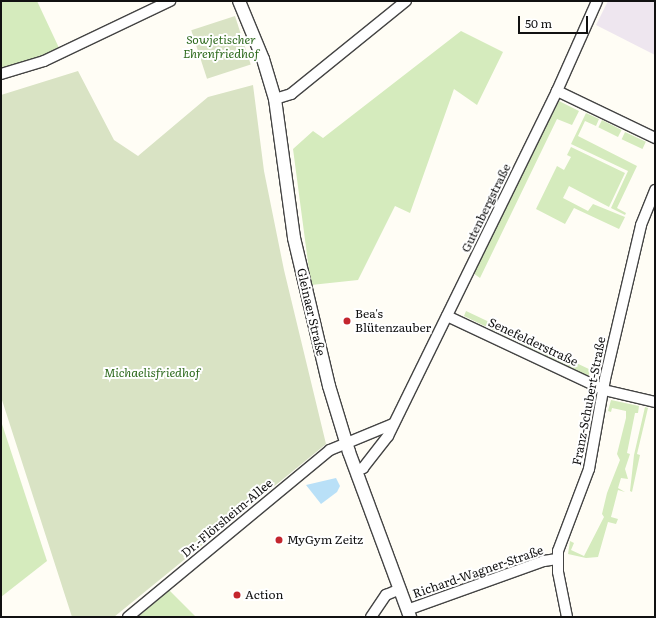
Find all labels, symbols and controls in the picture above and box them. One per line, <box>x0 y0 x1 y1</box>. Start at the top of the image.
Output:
scale bar <box>520 8 590 34</box>
text: 50 m <box>525 14 552 32</box>
park label: Sowjetischer Ehrenfriedhof <box>183 33 259 61</box>
street label: Gutenbergstraße <box>458 161 514 255</box>
street label: Gleinaer Straße <box>294 267 328 357</box>
place label: Bea's Blütenzauber <box>355 307 431 335</box>
street label: Senefelderstraße <box>486 315 580 369</box>
marker: Bea's Blütenzauber <box>342 316 352 326</box>
street label: Franz-Schubert-Straße <box>569 335 609 467</box>
park label: Michaelisfriedhof <box>104 366 200 380</box>
street label: Dr.-Flörsheim-Allee <box>179 476 275 560</box>
place label: MyGym Zeitz <box>287 533 363 547</box>
marker: MyGym Zeitz <box>274 535 284 545</box>
street label: Richard-Wagner-Straße <box>411 543 545 601</box>
place label: Action <box>245 588 283 602</box>
marker: Action <box>232 590 242 600</box>

